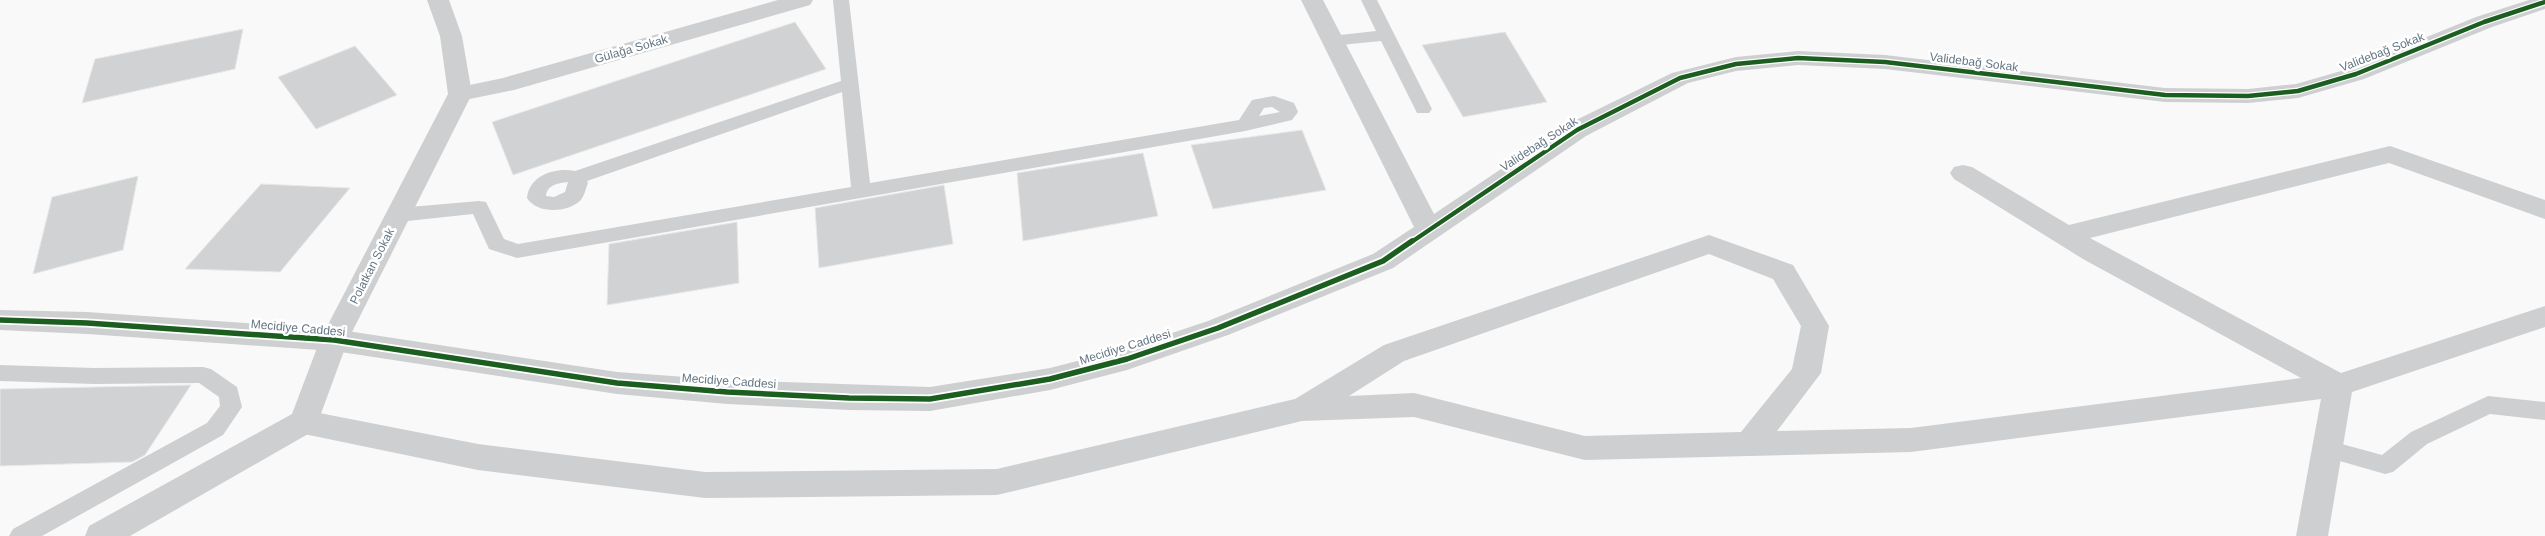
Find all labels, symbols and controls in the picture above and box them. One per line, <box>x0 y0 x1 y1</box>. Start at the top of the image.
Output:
street label: Validebağ Sokak <box>2338 29 2427 75</box>
street label: Gülağa Sokak <box>593 32 670 66</box>
street label: Validebağ Sokak <box>1929 50 2020 75</box>
street label: Validebağ Sokak <box>1498 113 1581 174</box>
street label: Polatkan Sokak <box>347 225 398 306</box>
street label: Mecidiye Caddesi <box>250 317 346 339</box>
street label: Mecidiye Caddesi <box>1078 326 1172 368</box>
street label: Mecidiye Caddesi <box>681 371 777 391</box>

